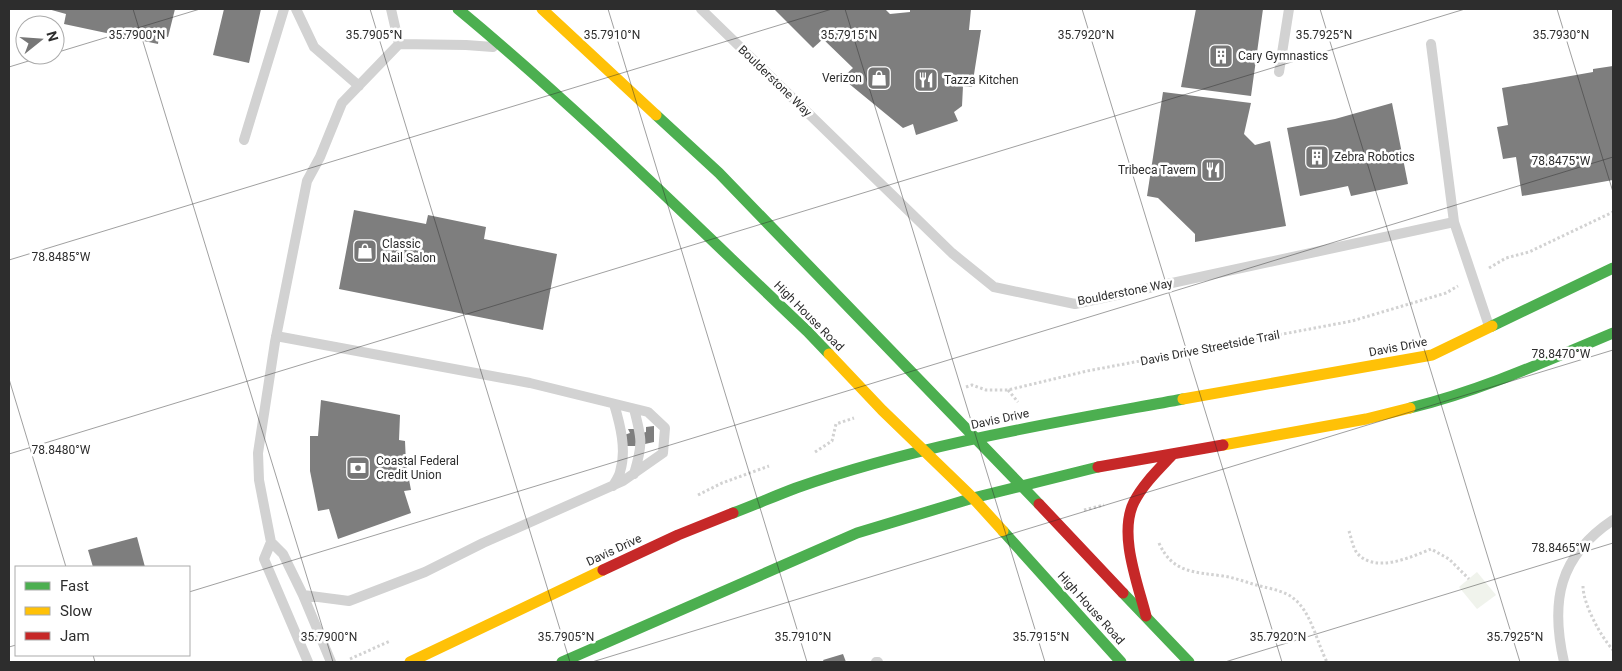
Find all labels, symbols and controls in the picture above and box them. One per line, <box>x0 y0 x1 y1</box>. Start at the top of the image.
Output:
north arrow <box>15 15 65 65</box>
text: 35.7900°N <box>109 28 165 42</box>
text: 35.7905°N <box>346 28 402 42</box>
text: 35.7910°N <box>584 28 640 42</box>
text: 35.7915°N <box>821 28 877 42</box>
text: 35.7920°N <box>1058 28 1114 42</box>
text: 35.7925°N <box>1296 28 1352 42</box>
text: 35.7930°N <box>1533 28 1589 42</box>
text: N <box>43 29 62 43</box>
street label: Boulderstone Way <box>735 42 815 120</box>
building icon: Cary Gymnastics <box>1208 43 1234 69</box>
place label: Cary Gymnastics <box>1238 49 1328 63</box>
shop icon: Verizon <box>866 65 892 91</box>
restaurant icon: Tazza Kitchen <box>913 67 939 93</box>
place label: Verizon <box>822 71 862 85</box>
place label: Tazza Kitchen <box>944 73 1019 87</box>
building icon: Zebra Robotics <box>1304 144 1330 170</box>
place label: Zebra Robotics <box>1334 150 1415 164</box>
text: 78.8475°W <box>1532 154 1591 168</box>
restaurant icon: Tribeca Tavern <box>1200 157 1226 183</box>
place label: Tribeca Tavern <box>1118 163 1196 177</box>
place label: Classic Nail Salon <box>382 237 436 265</box>
shop icon: Classic Nail Salon <box>352 238 378 264</box>
text: 78.8485°W <box>32 250 91 264</box>
street label: Boulderstone Way <box>1076 276 1174 308</box>
street label: High House Road <box>771 278 847 354</box>
street label: Davis Drive Streetside Trail <box>1139 328 1281 368</box>
street label: Davis Drive <box>1368 334 1428 360</box>
text: 78.8470°W <box>1532 347 1591 361</box>
street label: Davis Drive <box>970 406 1030 432</box>
text: 78.8480°W <box>32 443 91 457</box>
place label: Coastal Federal Credit Union <box>376 454 459 482</box>
bank icon: Coastal Federal Credit Union <box>345 455 371 481</box>
street label: Davis Drive <box>584 531 644 569</box>
text: 78.8465°W <box>1532 541 1591 555</box>
legend <box>15 566 190 656</box>
street label: High House Road <box>1055 569 1127 647</box>
text: Fast <box>60 577 89 595</box>
text: Slow <box>60 602 92 620</box>
text: Jam <box>60 627 90 645</box>
text: 35.7900°N <box>301 630 357 644</box>
text: 35.7905°N <box>538 630 594 644</box>
text: 35.7910°N <box>775 630 831 644</box>
text: 35.7915°N <box>1013 630 1069 644</box>
text: 35.7920°N <box>1250 630 1306 644</box>
text: 35.7925°N <box>1487 630 1543 644</box>

